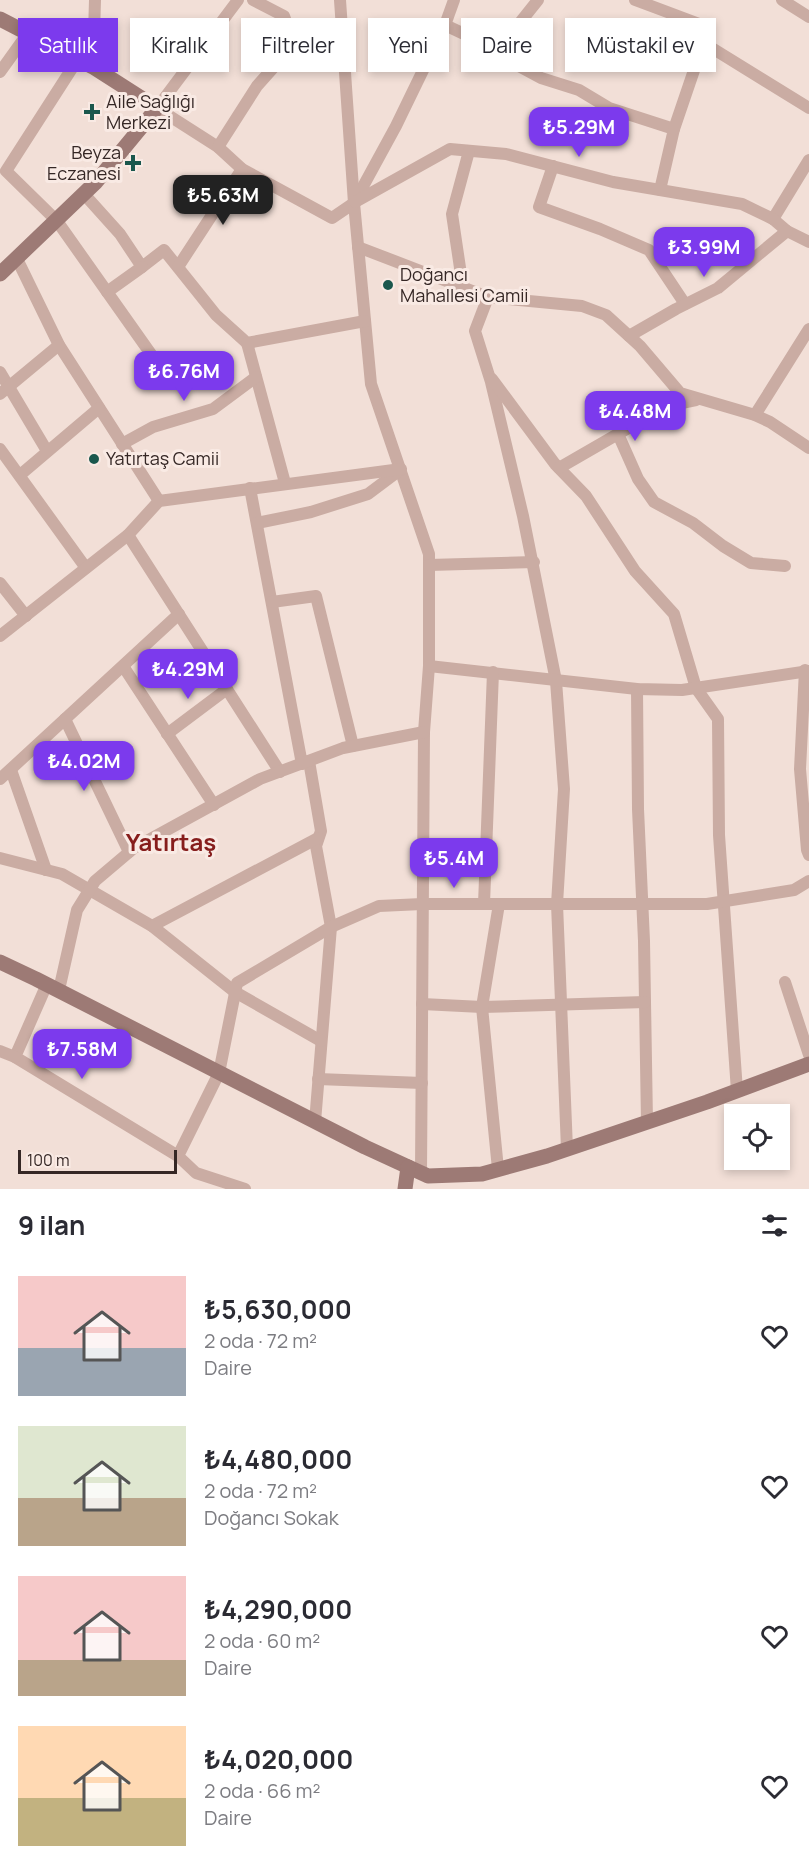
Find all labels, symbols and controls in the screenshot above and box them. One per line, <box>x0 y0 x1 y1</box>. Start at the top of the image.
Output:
chip: Satılık <box>18 18 118 72</box>
chip: Kiralık <box>130 18 229 72</box>
chip: Filtreler <box>241 18 356 72</box>
chip: Yeni <box>368 18 449 72</box>
chip: Daire <box>461 18 553 72</box>
chip: Müstakil ev <box>565 18 716 72</box>
place label: Aile Sağlığı Merkezi <box>106 89 195 134</box>
marker: Aile Sağlığı Merkezi <box>83 103 101 121</box>
pin: ₺5.29M <box>530 107 628 158</box>
text: ₺5.29M <box>543 113 615 140</box>
place label: Beyza Eczanesi <box>47 140 121 185</box>
marker: Beyza Eczanesi <box>126 156 140 170</box>
pin: ₺5.63M <box>174 175 272 226</box>
text: ₺5.63M <box>187 181 259 208</box>
pin: ₺3.99M <box>655 227 753 278</box>
text: ₺3.99M <box>668 233 740 260</box>
place label: Doğancı Mahallesi Camii <box>400 262 529 307</box>
marker: Doğancı Mahallesi Camii <box>381 278 395 292</box>
pin: ₺6.76M <box>135 351 233 402</box>
text: ₺6.76M <box>148 357 220 384</box>
pin: ₺4.48M <box>586 391 684 442</box>
text: ₺4.48M <box>599 397 671 424</box>
place label: Yatırtaş Camii <box>106 446 219 470</box>
marker: Yatırtaş Camii <box>87 452 101 466</box>
pin: ₺4.29M <box>139 649 237 700</box>
text: ₺4.29M <box>152 655 224 682</box>
pin: ₺4.02M <box>35 741 133 792</box>
text: ₺4.02M <box>47 747 121 774</box>
district label: Yatırtaş <box>126 825 216 858</box>
pin: ₺5.4M <box>412 838 496 889</box>
text: ₺5.4M <box>424 844 484 871</box>
pin: ₺7.58M <box>33 1029 131 1080</box>
text: ₺7.58M <box>47 1035 117 1062</box>
map controls <box>724 1104 790 1170</box>
button: locate <box>724 1104 790 1170</box>
scale bar <box>18 1147 177 1174</box>
text: 100 m <box>27 1149 70 1171</box>
text: 9 ilan <box>18 1207 85 1243</box>
icon: filters <box>758 1209 791 1242</box>
text: ₺5,630,000 <box>204 1291 352 1327</box>
icon: home <box>66 1300 138 1372</box>
icon: heart <box>758 1320 791 1353</box>
text: 2 oda · 72 m² <box>204 1327 317 1354</box>
text: Daire <box>204 1354 252 1381</box>
text: ₺4,480,000 <box>204 1441 352 1477</box>
icon: home <box>66 1450 138 1522</box>
icon: heart <box>758 1470 791 1503</box>
text: 2 oda · 72 m² <box>204 1477 317 1504</box>
text: Doğancı Sokak <box>204 1504 339 1531</box>
text: ₺4,290,000 <box>204 1591 352 1627</box>
icon: home <box>66 1600 138 1672</box>
icon: heart <box>758 1620 791 1653</box>
text: 2 oda · 60 m² <box>204 1627 320 1654</box>
text: Daire <box>204 1654 252 1681</box>
text: ₺4,020,000 <box>204 1741 353 1777</box>
icon: home <box>66 1750 138 1822</box>
icon: heart <box>758 1770 791 1803</box>
text: 2 oda · 66 m² <box>204 1777 321 1804</box>
text: Daire <box>204 1804 252 1831</box>

